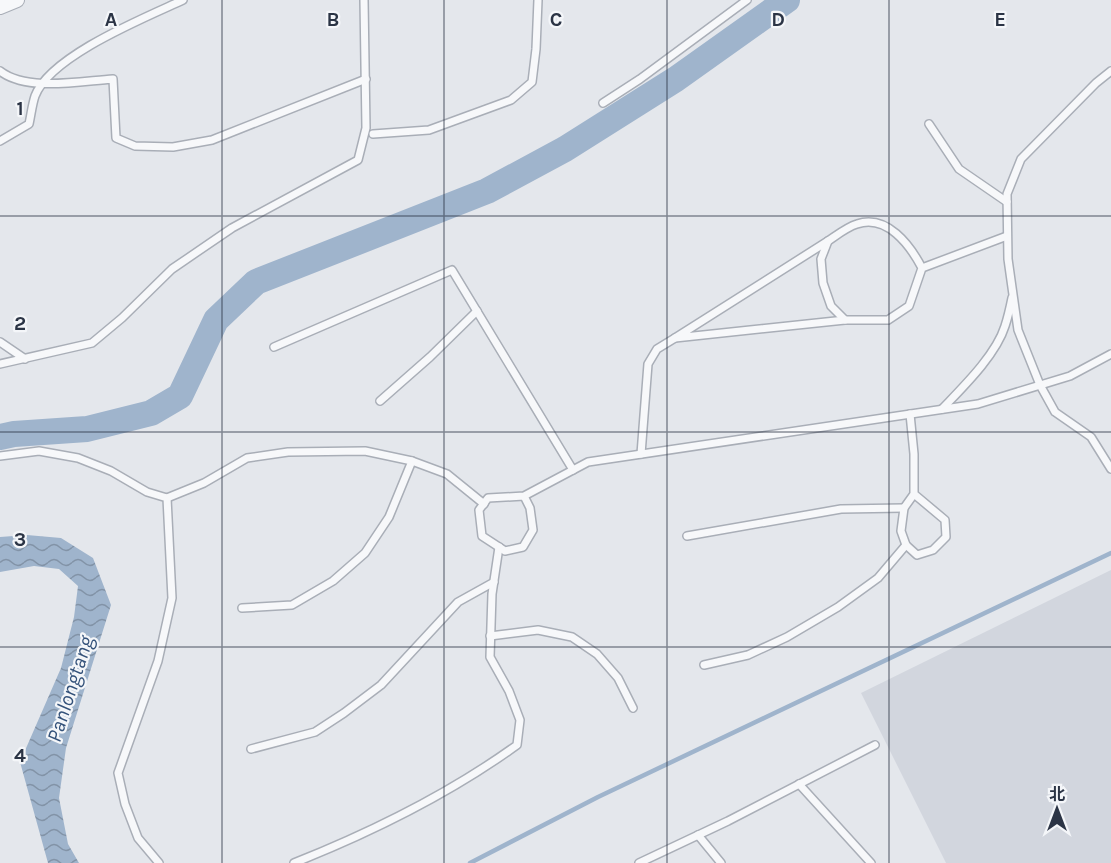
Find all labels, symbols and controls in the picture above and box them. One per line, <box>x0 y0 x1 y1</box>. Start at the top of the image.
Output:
text: A <box>105 8 118 31</box>
text: B <box>327 8 339 31</box>
text: C <box>550 8 562 31</box>
text: D <box>771 8 785 31</box>
text: E <box>994 8 1006 31</box>
text: 1 <box>16 97 24 120</box>
text: 2 <box>14 312 26 335</box>
text: 3 <box>14 528 26 551</box>
water label: Panlongtang <box>42 632 99 745</box>
text: 4 <box>14 744 26 767</box>
north arrow <box>1027 779 1087 839</box>
text: 北 <box>1049 785 1065 804</box>

